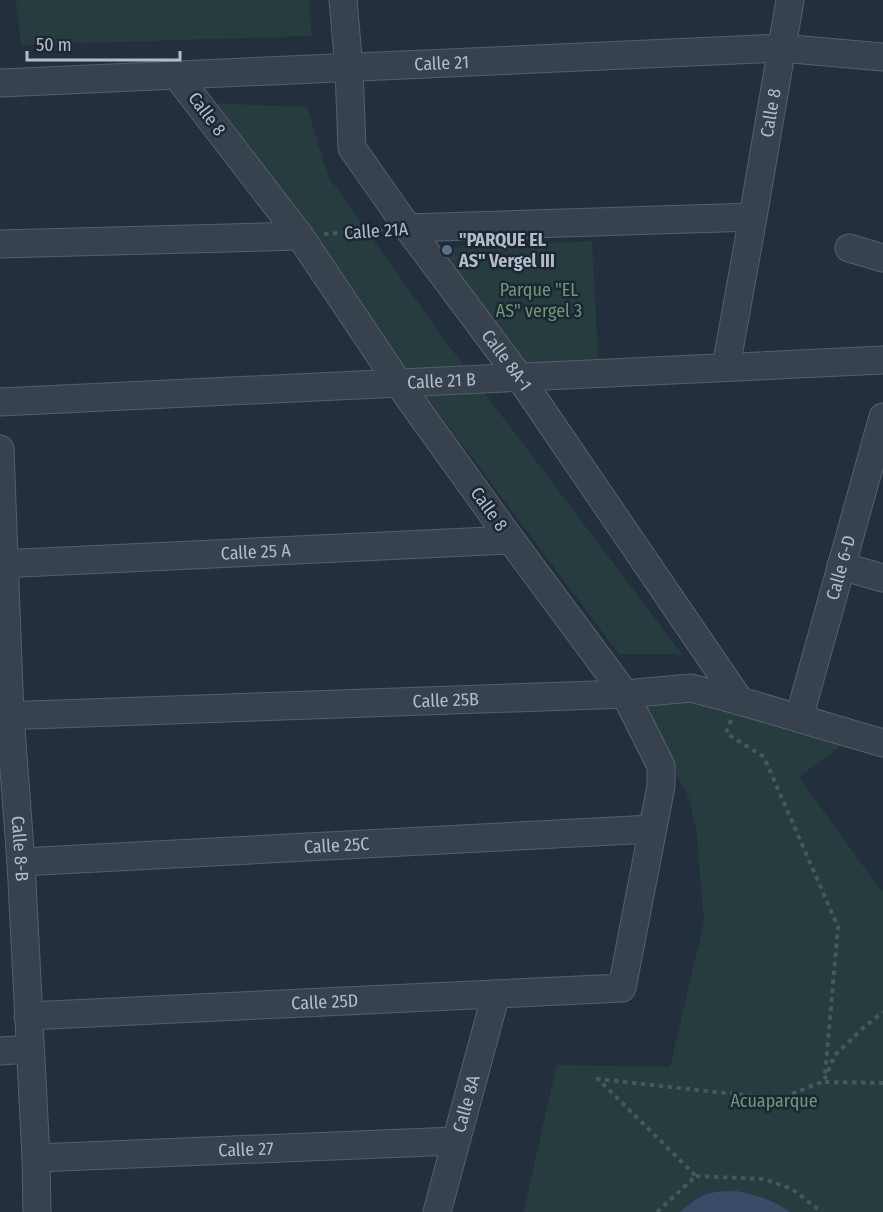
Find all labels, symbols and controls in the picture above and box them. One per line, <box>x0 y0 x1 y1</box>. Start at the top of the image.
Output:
scale bar <box>27 24 180 62</box>
text: 50 m <box>36 34 72 56</box>
street label: Calle 21 <box>414 51 469 75</box>
street label: Calle 8 <box>756 87 786 139</box>
street label: Calle 8 <box>183 88 231 140</box>
street label: Calle 21A <box>343 218 409 244</box>
place label: "PARQUE EL AS" Vergel III <box>458 229 555 272</box>
marker: "PARQUE EL AS" Vergel III <box>440 243 454 257</box>
park label: Parque "EL AS" vergel 3 <box>496 279 582 322</box>
street label: Calle 8A-1 <box>477 325 537 395</box>
street label: Calle 21 B <box>407 368 477 394</box>
street label: Calle 8 <box>466 483 512 535</box>
street label: Calle 6-D <box>821 533 860 603</box>
street label: Calle 25 A <box>220 539 292 565</box>
street label: Calle 25B <box>412 688 479 712</box>
street label: Calle 8-B <box>7 815 33 882</box>
street label: Calle 25C <box>303 833 370 858</box>
street label: Calle 25D <box>291 989 359 1015</box>
street label: Calle 8A <box>448 1072 485 1135</box>
park label: Acuaparque <box>730 1090 818 1112</box>
street label: Calle 27 <box>218 1137 274 1162</box>

